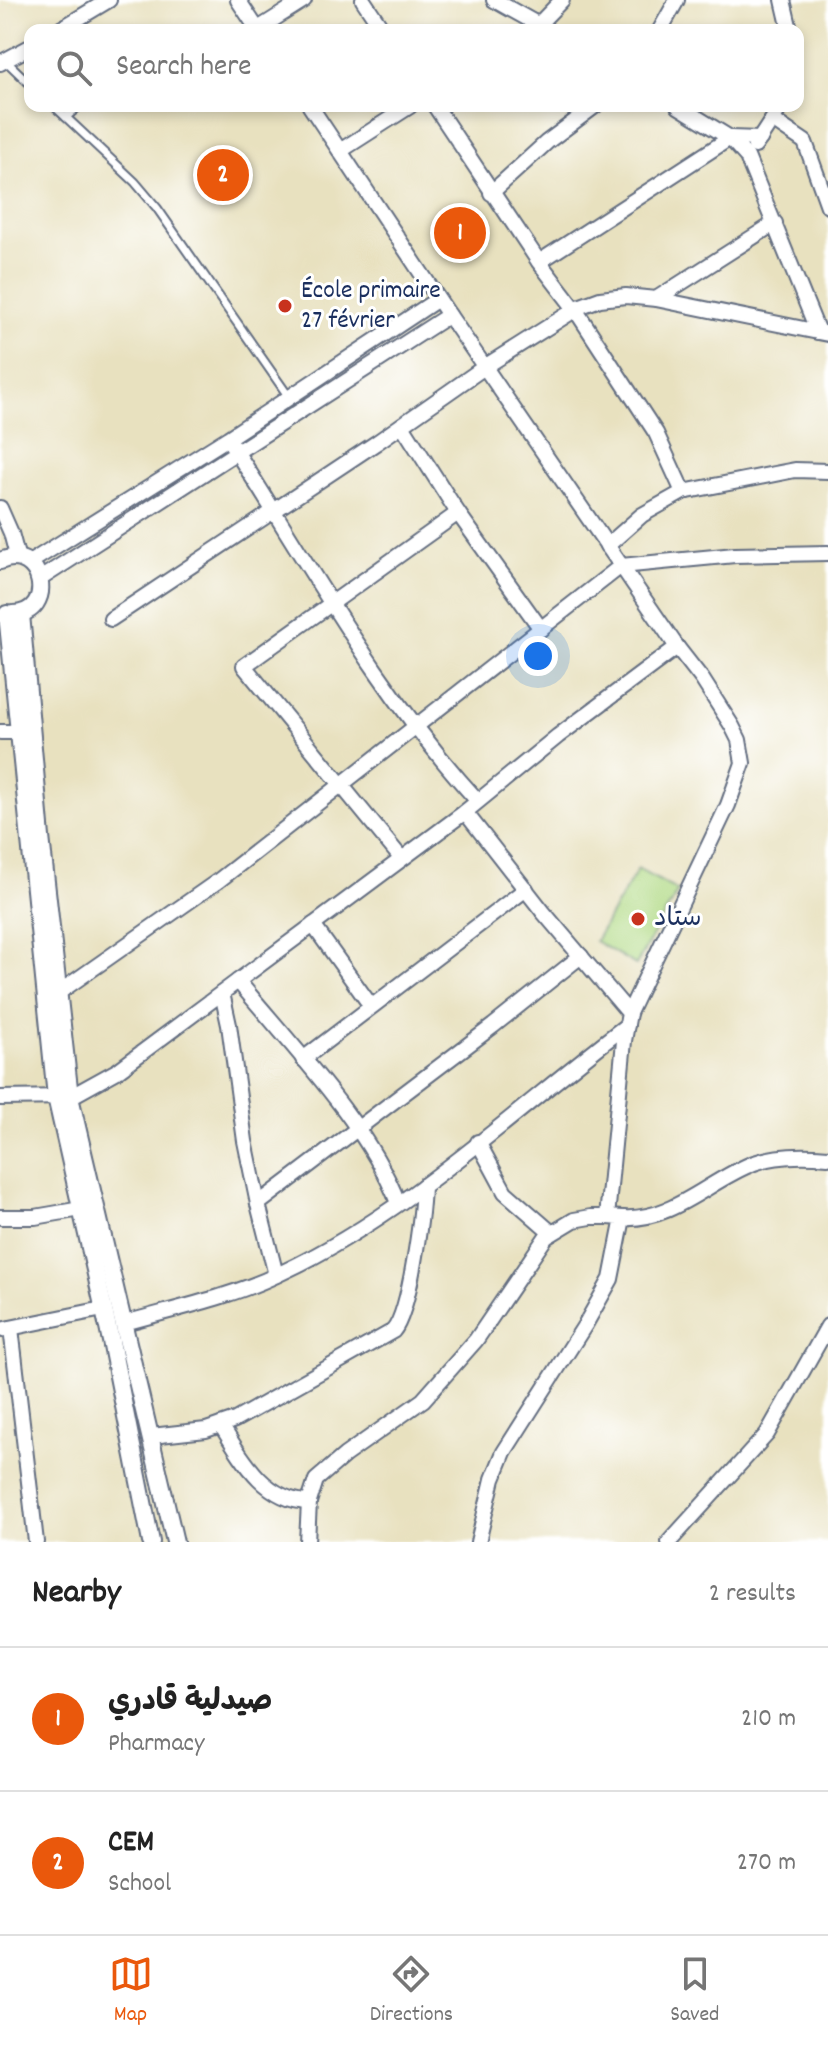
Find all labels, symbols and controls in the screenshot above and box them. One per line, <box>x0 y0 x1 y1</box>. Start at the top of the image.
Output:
search box <box>24 24 804 112</box>
icon: search <box>52 46 96 90</box>
text: Search here <box>116 47 252 90</box>
pin: 2 <box>197 145 249 205</box>
pin: 1 <box>434 203 486 263</box>
place label: École primaire 27 février <box>301 273 441 340</box>
marker: École primaire 27 février <box>276 297 294 315</box>
your location <box>518 636 558 676</box>
place label: ستاد <box>654 901 702 938</box>
marker: ستاد <box>629 910 647 928</box>
text: Nearby <box>32 1570 121 1619</box>
text: 2 results <box>709 1576 796 1613</box>
text: صيدلية قادري <box>108 1682 272 1725</box>
text: 1 <box>55 1701 61 1738</box>
text: 210 m <box>741 1701 796 1738</box>
text: Pharmacy <box>108 1726 205 1763</box>
text: CEM <box>108 1823 154 1866</box>
text: 2 <box>52 1845 64 1882</box>
text: 270 m <box>737 1845 796 1882</box>
text: School <box>108 1866 171 1903</box>
tab: Map <box>109 1952 153 2031</box>
tab: Directions <box>370 1952 453 2031</box>
tab: Saved <box>670 1952 719 2031</box>

